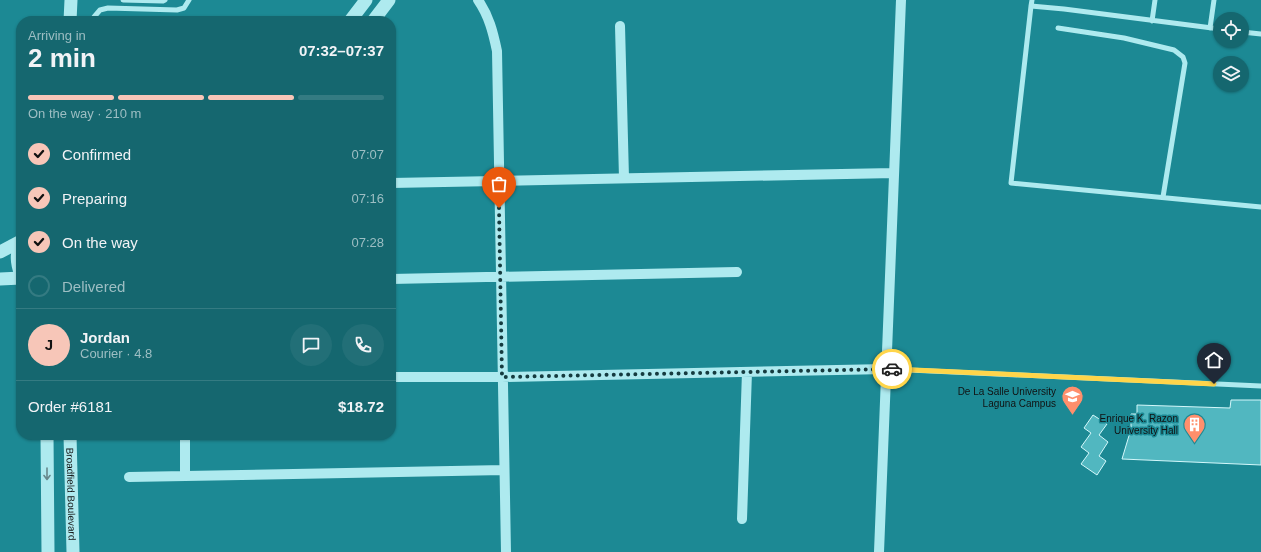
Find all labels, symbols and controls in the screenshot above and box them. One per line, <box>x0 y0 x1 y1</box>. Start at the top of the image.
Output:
map controls <box>1213 12 1249 92</box>
button: locate <box>1213 12 1249 48</box>
text: Arriving in <box>28 28 86 43</box>
text: 07:32–07:37 <box>299 42 384 59</box>
text: 2 min <box>28 43 96 73</box>
button: layers <box>1213 56 1249 92</box>
text: On the way · 210 m <box>28 106 141 121</box>
icon: check <box>28 143 50 165</box>
text: Confirmed <box>62 146 131 163</box>
text: 07:07 <box>351 147 384 162</box>
pin <box>482 167 516 208</box>
icon: bag <box>488 173 510 195</box>
icon: check <box>28 187 50 209</box>
text: Preparing <box>62 190 127 207</box>
text: 07:16 <box>351 191 384 206</box>
icon: check <box>28 231 50 253</box>
text: On the way <box>62 234 138 251</box>
text: 07:28 <box>351 235 384 250</box>
text: Delivered <box>62 278 125 295</box>
button: chat <box>290 324 332 366</box>
button: phone <box>342 324 384 366</box>
text: Jordan <box>80 329 130 346</box>
text: J <box>45 336 53 353</box>
pin <box>1197 343 1231 384</box>
text: Courier · 4.8 <box>80 346 152 361</box>
courier <box>872 349 912 389</box>
icon: home <box>1203 349 1225 371</box>
icon: car <box>881 358 903 380</box>
school or university icon: De La Salle University Laguna Campus <box>1059 384 1085 417</box>
place label: De La Salle University Laguna Campus <box>958 386 1056 409</box>
text: Order #6181 <box>28 398 112 415</box>
text: $18.72 <box>338 398 384 415</box>
building icon: Enrique K. Razon University Hall <box>1181 411 1207 444</box>
place label: Enrique K. Razon University Hall <box>1100 413 1178 436</box>
street label: Broadfield Boulevard <box>64 447 78 541</box>
one-way arrow <box>43 467 51 480</box>

